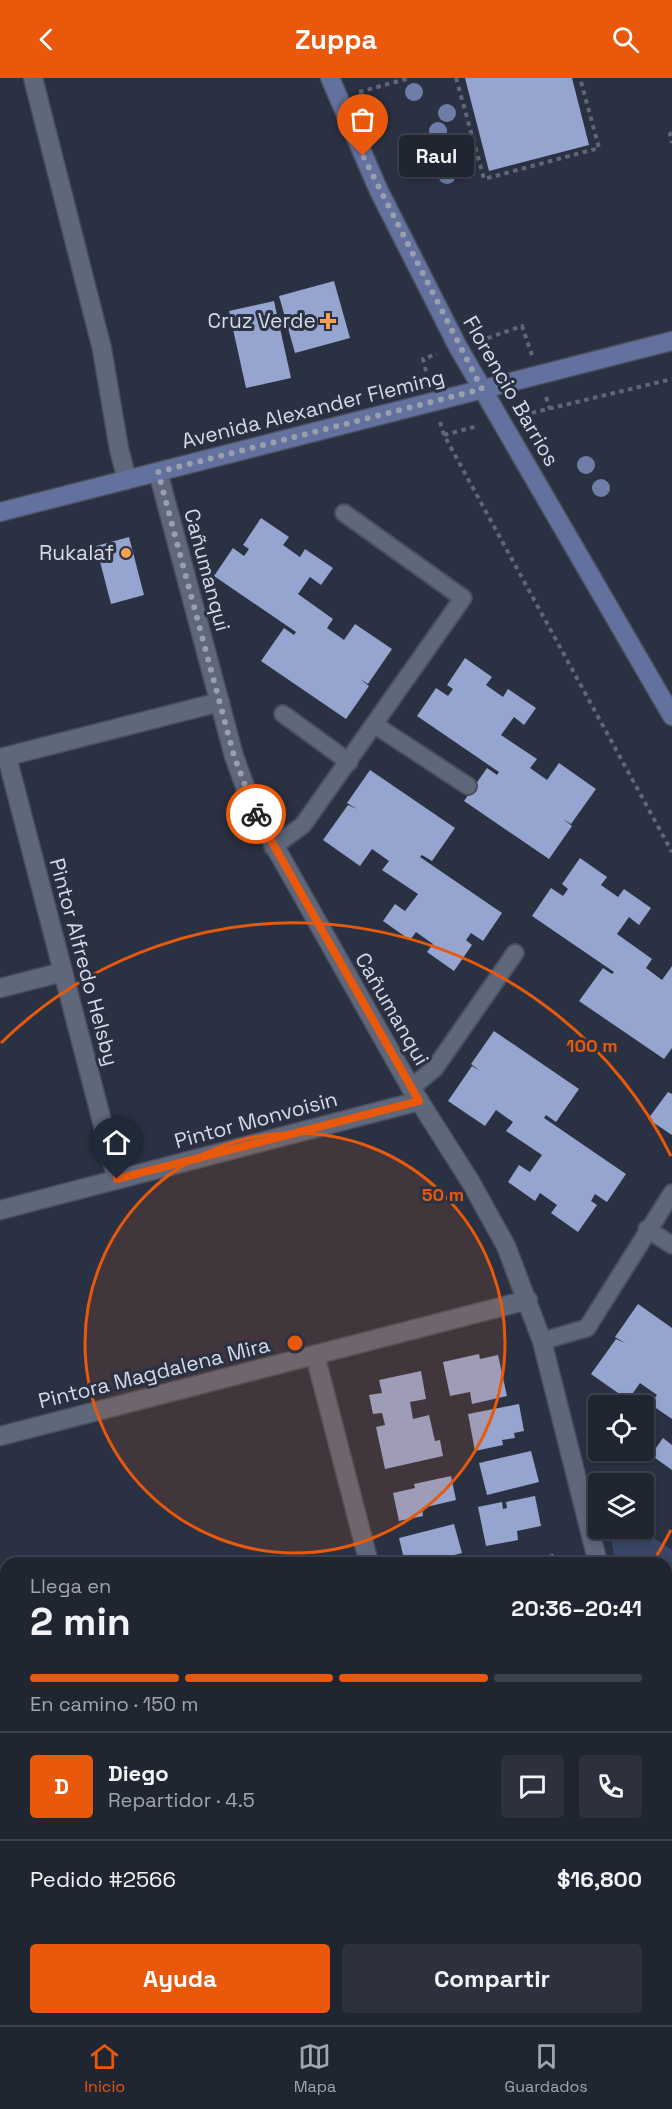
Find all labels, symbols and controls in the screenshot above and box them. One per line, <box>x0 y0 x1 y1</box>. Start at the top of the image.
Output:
text: Zuppa <box>295 22 377 57</box>
icon: back <box>30 23 63 56</box>
icon: search <box>609 23 642 56</box>
pin <box>337 94 388 156</box>
icon: bag <box>346 103 379 136</box>
callout: Raul <box>399 135 474 177</box>
text: Raul <box>416 143 457 169</box>
place label: Cruz Verde <box>208 307 316 334</box>
street label: Florencio Barrios <box>457 311 565 471</box>
marker: Cruz Verde <box>321 314 335 328</box>
street label: Avenida Alexander Fleming <box>179 363 447 454</box>
street label: Cañumanqui <box>178 506 237 634</box>
place label: Rukalaf <box>39 539 114 566</box>
marker: Rukalaf <box>119 546 133 560</box>
courier <box>226 784 286 844</box>
icon: bike <box>240 798 273 831</box>
street label: Pintor Alfredo Helsby <box>44 855 125 1069</box>
street label: Cañumanqui <box>349 948 436 1070</box>
text: 100 m <box>566 1034 618 1057</box>
street label: Pintor Monvoisin <box>171 1085 340 1154</box>
pin <box>91 1117 142 1179</box>
icon: home <box>100 1126 133 1159</box>
text: 50 m <box>422 1183 464 1206</box>
street label: Pintora Magdalena Mira <box>35 1331 272 1414</box>
centre of rings <box>285 1333 305 1353</box>
map controls <box>588 1395 654 1539</box>
button: locate <box>588 1395 654 1461</box>
button: layers <box>588 1473 654 1539</box>
text: Llega en <box>30 1573 111 1599</box>
text: 20:36–20:41 <box>511 1594 642 1622</box>
text: 2 min <box>30 1597 131 1646</box>
text: En camino · 150 m <box>30 1691 198 1717</box>
button: chat <box>501 1755 564 1818</box>
button: phone <box>579 1755 642 1818</box>
text: Diego <box>108 1759 169 1787</box>
text: D <box>54 1772 69 1800</box>
text: Repartidor · 4.5 <box>108 1787 255 1813</box>
text: Pedido #2566 <box>30 1865 176 1893</box>
text: $16,800 <box>557 1865 642 1893</box>
button: Ayuda <box>30 1944 330 2013</box>
button: Compartir <box>342 1944 642 2013</box>
tab: Inicio <box>84 2040 125 2097</box>
tab: Mapa <box>294 2040 336 2097</box>
tab: Guardados <box>505 2040 588 2097</box>

